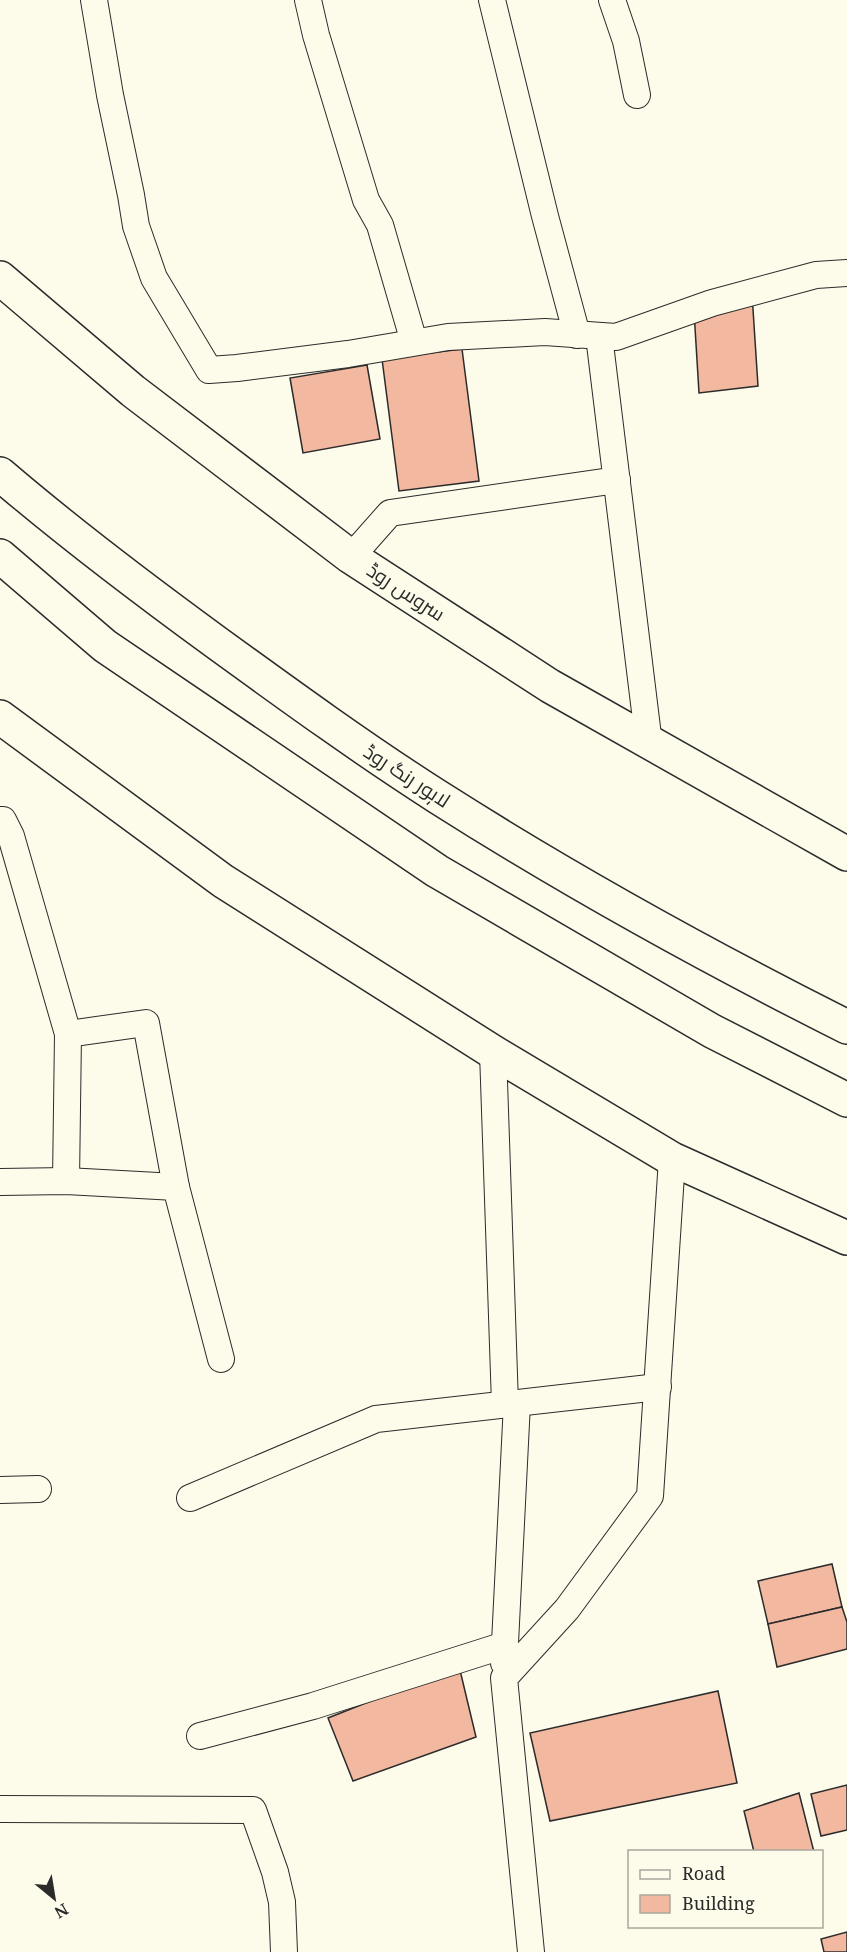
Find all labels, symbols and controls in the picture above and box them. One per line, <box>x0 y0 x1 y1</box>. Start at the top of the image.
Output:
street label: سروس روڈ <box>362 556 451 627</box>
street label: لاہور رنگ روڈ <box>359 738 456 814</box>
legend <box>628 1850 823 1928</box>
text: Road <box>682 1861 725 1885</box>
north arrow <box>24 1868 84 1928</box>
text: Building <box>682 1891 755 1915</box>
text: N <box>50 1898 72 1924</box>

